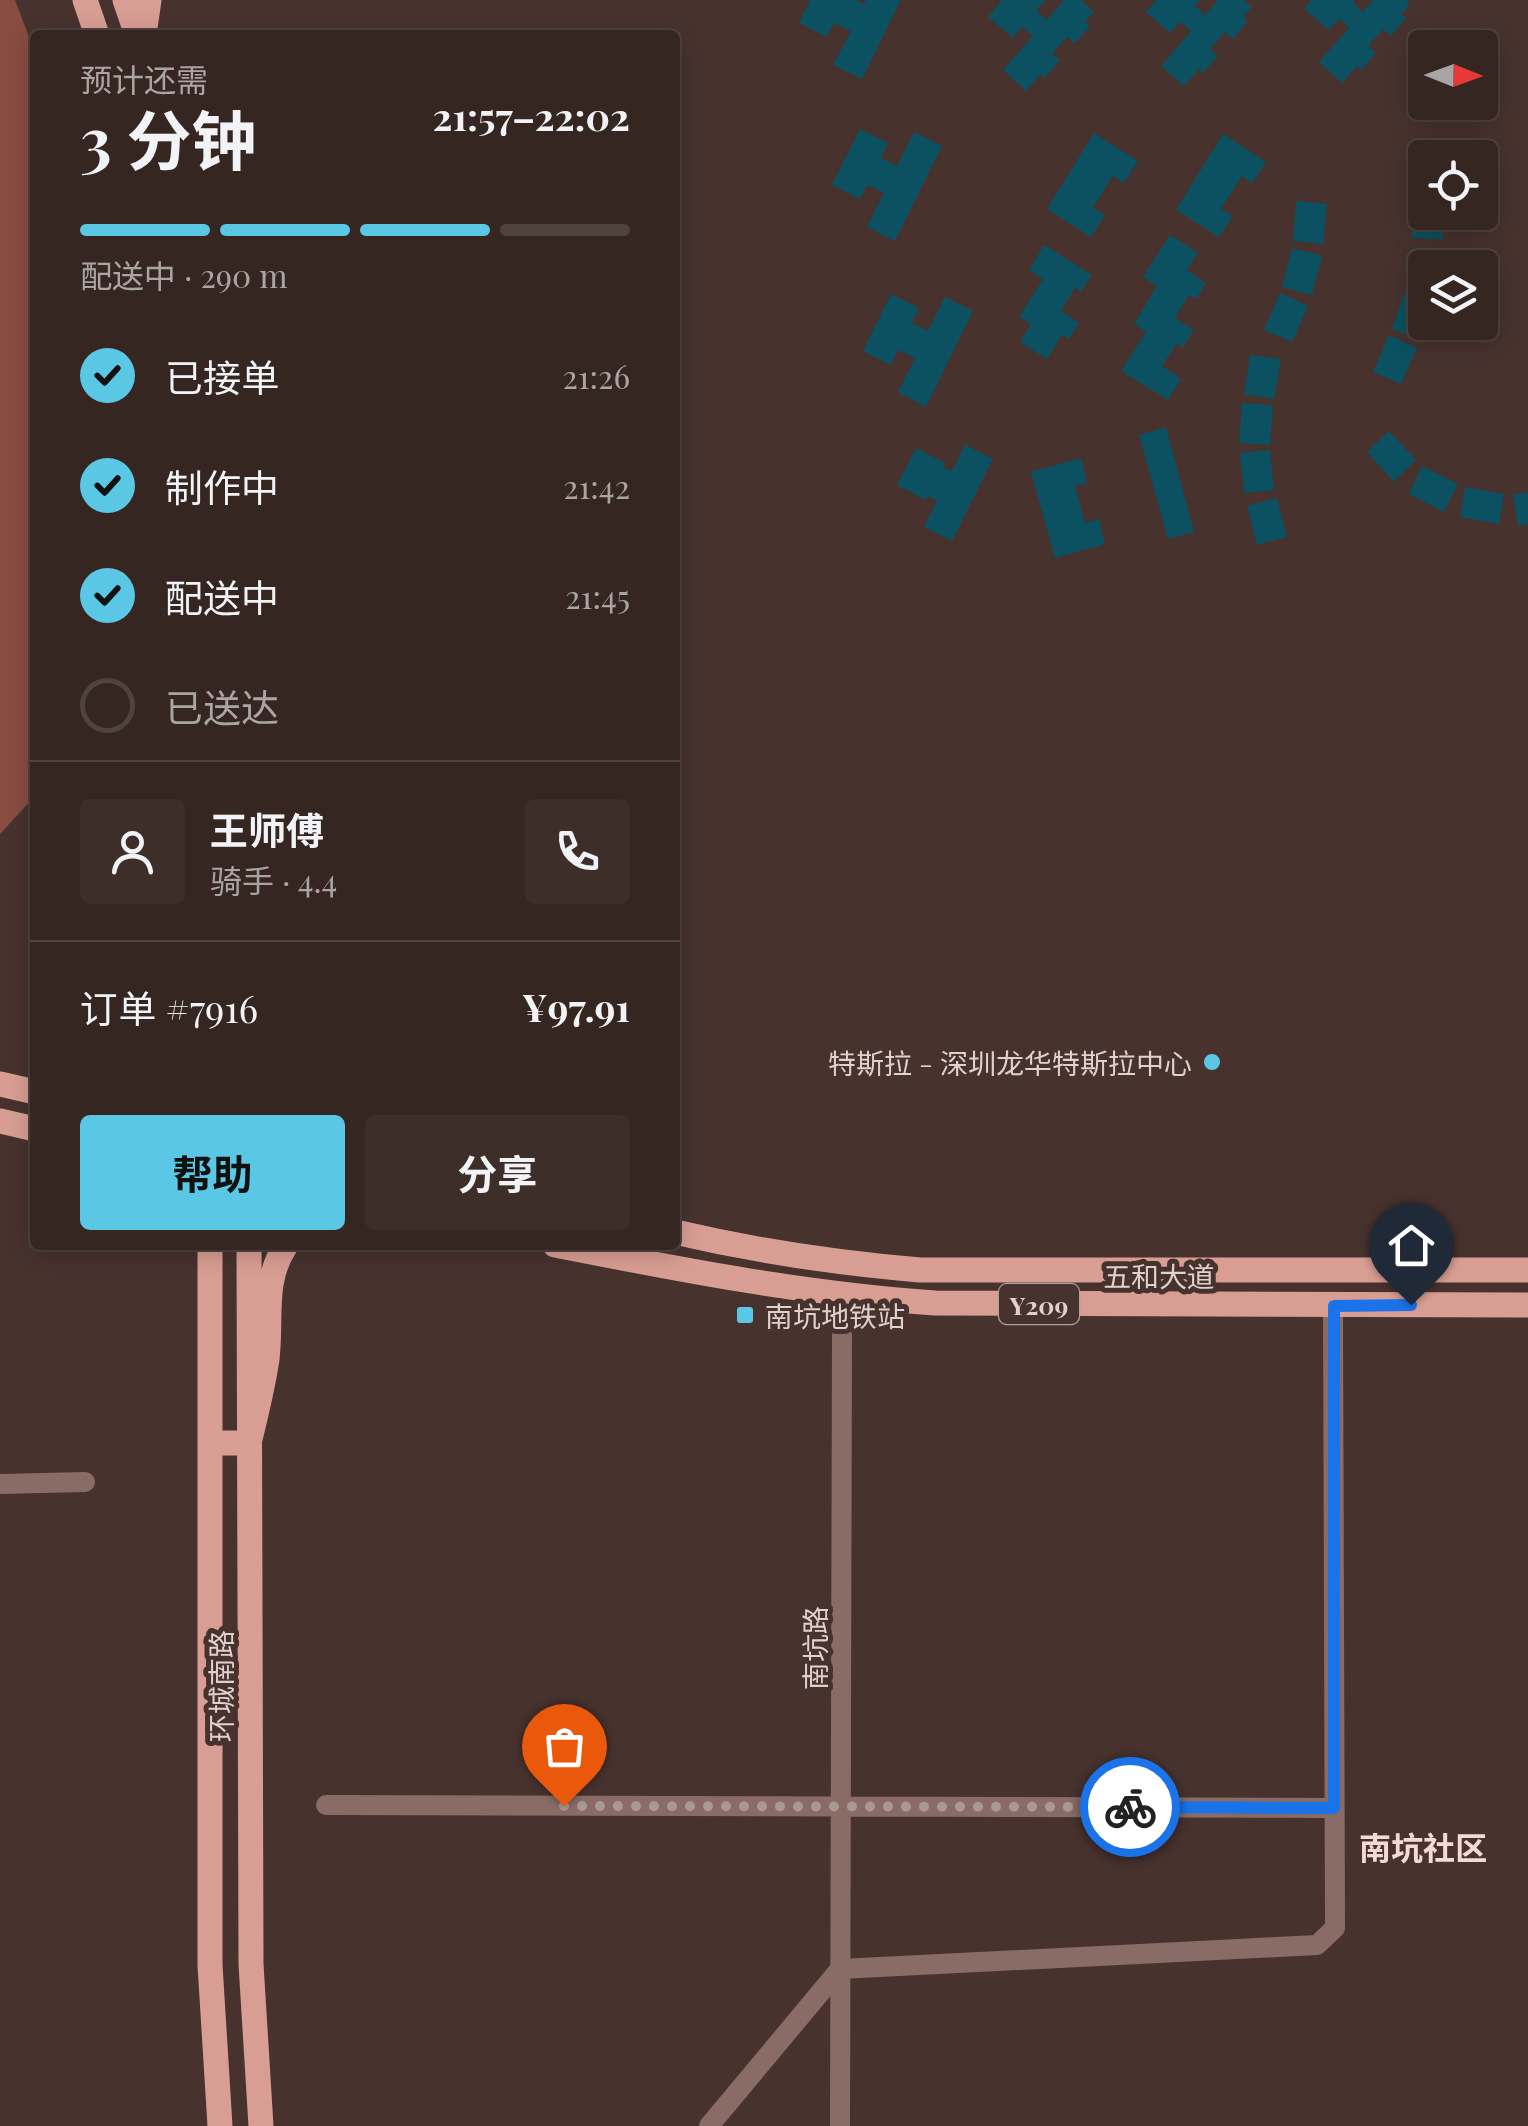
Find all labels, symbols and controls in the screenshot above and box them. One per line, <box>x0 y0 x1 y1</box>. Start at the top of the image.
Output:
north arrow <box>1408 30 1498 120</box>
map controls <box>1408 30 1498 340</box>
text: 预计还需 <box>80 57 208 100</box>
text: 21:57–22:02 <box>433 90 630 141</box>
text: 3 分钟 <box>80 95 256 181</box>
button: locate <box>1408 140 1498 230</box>
button: layers <box>1408 250 1498 340</box>
text: 配送中 · 290 m <box>80 253 288 296</box>
icon: check <box>80 348 135 403</box>
text: 已接单 <box>165 351 279 402</box>
text: 21:26 <box>562 354 630 397</box>
icon: check <box>80 458 135 513</box>
text: 制作中 <box>165 461 279 512</box>
text: 21:42 <box>563 464 630 507</box>
icon: check <box>80 568 135 623</box>
text: 配送中 <box>165 571 279 622</box>
text: 21:45 <box>565 574 630 617</box>
text: 已送达 <box>165 681 279 732</box>
button: person <box>80 799 185 904</box>
button: phone <box>525 799 630 904</box>
text: 王师傅 <box>210 804 324 855</box>
text: 骑手 · 4.4 <box>210 858 337 901</box>
text: ¥97.91 <box>522 981 630 1032</box>
text: 订单 #7916 <box>80 982 258 1033</box>
place label: 特斯拉 - 深圳龙华特斯拉中心 <box>828 1044 1192 1081</box>
marker: 特斯拉 - 深圳龙华特斯拉中心 <box>1201 1051 1223 1073</box>
button: 帮助 <box>80 1115 345 1230</box>
button: 分享 <box>365 1115 630 1230</box>
pin <box>1369 1203 1454 1306</box>
icon: home <box>1384 1218 1439 1273</box>
street label: 五和大道 <box>1103 1257 1215 1294</box>
road number: Y209 <box>999 1284 1079 1324</box>
place label: 南坑地铁站 <box>765 1297 905 1334</box>
marker: 南坑地铁站 <box>734 1304 756 1326</box>
street label: 南坑路 <box>796 1606 833 1690</box>
street label: 环城南路 <box>202 1630 239 1742</box>
pin <box>522 1704 607 1807</box>
icon: bag <box>537 1719 592 1774</box>
courier <box>1080 1757 1180 1857</box>
icon: bike <box>1103 1780 1158 1835</box>
district label: 南坑社区 <box>1359 1825 1487 1868</box>

